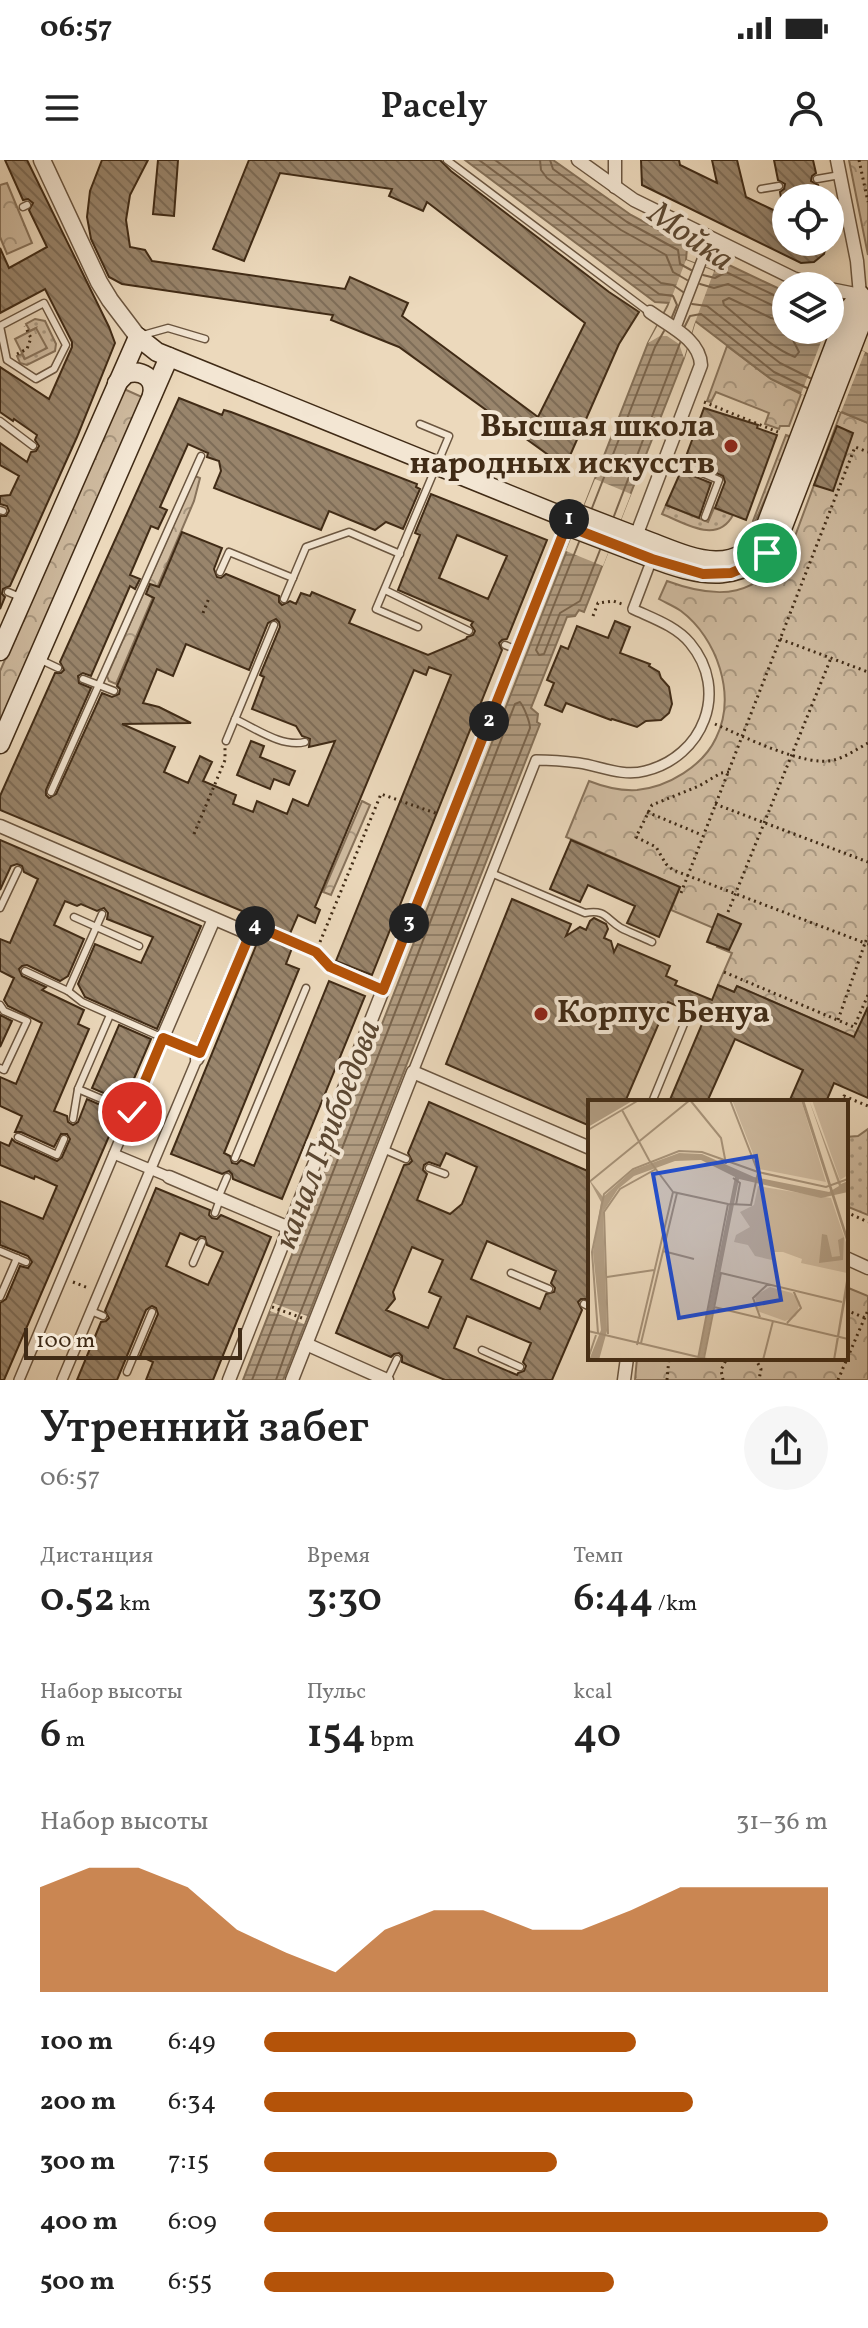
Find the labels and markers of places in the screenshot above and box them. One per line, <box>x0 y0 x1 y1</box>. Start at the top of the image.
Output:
place label: Высшая школа народных искусств <box>410 406 715 487</box>
marker: Высшая школа народных искусств <box>722 437 740 455</box>
pin: 1 <box>549 499 589 539</box>
pin <box>733 519 801 587</box>
pin: 2 <box>469 701 509 741</box>
pin: 3 <box>389 903 429 943</box>
pin: 4 <box>235 906 275 946</box>
place label: Корпус Бенуа <box>557 992 770 1036</box>
marker: Корпус Бенуа <box>532 1005 550 1023</box>
pin <box>98 1078 166 1146</box>

